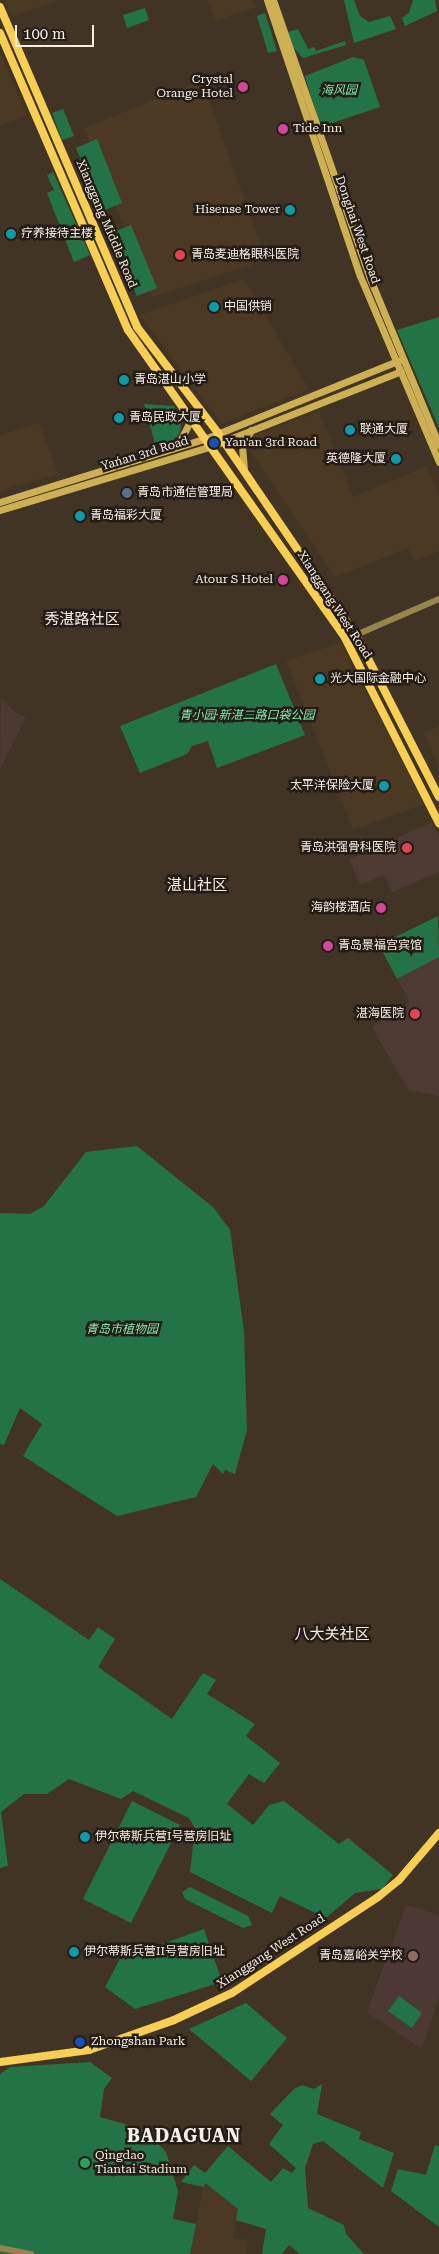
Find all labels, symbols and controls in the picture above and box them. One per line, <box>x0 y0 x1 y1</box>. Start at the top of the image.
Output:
scale bar <box>18 15 96 47</box>
text: 100 m <box>23 25 66 43</box>
place label: Crystal Orange Hotel <box>157 73 233 101</box>
marker: Crystal Orange Hotel <box>237 81 249 93</box>
park label: 海风园 <box>321 84 357 98</box>
place label: Tide Inn <box>293 122 342 136</box>
marker: Tide Inn <box>277 123 289 135</box>
street label: Xianggang Middle Road <box>72 158 140 290</box>
street label: Donghai West Road <box>332 174 382 286</box>
place label: Hisense Tower <box>195 203 280 217</box>
marker: Hisense Tower <box>284 204 296 216</box>
place label: 疗养接待主楼 <box>21 227 93 241</box>
marker: 疗养接待主楼 <box>5 228 17 240</box>
marker: 青岛麦迪格眼科医院 <box>173 248 187 262</box>
place label: 青岛麦迪格眼科医院 <box>191 248 299 262</box>
place label: 中国供销 <box>224 300 272 314</box>
marker: 中国供销 <box>208 301 220 313</box>
place label: 青岛湛山小学 <box>134 373 206 387</box>
marker: 青岛湛山小学 <box>118 374 130 386</box>
place label: 青岛民政大厦 <box>129 411 201 425</box>
marker: 青岛民政大厦 <box>113 412 125 424</box>
place label: 联通大厦 <box>360 423 408 437</box>
marker: 联通大厦 <box>344 424 356 436</box>
street label: Yan´an 3rd Road <box>100 434 190 474</box>
marker: Yan'an 3rd Road <box>207 436 221 450</box>
place label: Yan'an 3rd Road <box>225 436 317 450</box>
place label: 英德隆大厦 <box>326 452 386 466</box>
marker: 英德隆大厦 <box>390 453 402 465</box>
place label: 青岛市通信管理局 <box>137 486 233 500</box>
marker: 青岛市通信管理局 <box>121 487 133 499</box>
place label: 青岛福彩大厦 <box>90 509 162 523</box>
marker: 青岛福彩大厦 <box>74 510 86 522</box>
street label: Xianggang West Road <box>294 548 374 662</box>
place label: Atour S Hotel <box>195 573 273 587</box>
marker: Atour S Hotel <box>277 574 289 586</box>
district label: 秀湛路社区 <box>45 611 119 629</box>
place label: 光大国际金融中心 <box>330 672 426 686</box>
marker: 光大国际金融中心 <box>314 673 326 685</box>
park label: 青小园·新湛二路口袋公园 <box>179 709 315 723</box>
place label: 太平洋保险大厦 <box>290 779 374 793</box>
marker: 太平洋保险大厦 <box>378 780 390 792</box>
place label: 青岛洪强骨科医院 <box>300 841 396 855</box>
marker: 青岛洪强骨科医院 <box>400 841 414 855</box>
district label: 湛山社区 <box>167 877 227 895</box>
place label: 海韵楼酒店 <box>311 901 371 915</box>
marker: 海韵楼酒店 <box>375 902 387 914</box>
place label: 青岛景福宫宾馆 <box>338 939 422 953</box>
marker: 青岛景福宫宾馆 <box>322 940 334 952</box>
place label: 湛海医院 <box>356 1007 404 1021</box>
marker: 湛海医院 <box>408 1007 422 1021</box>
park label: 青岛市植物园 <box>86 1323 158 1337</box>
district label: 八大关社区 <box>295 1626 369 1644</box>
place label: 伊尔蒂斯兵营I号营房旧址 <box>95 1830 231 1844</box>
marker: 伊尔蒂斯兵营I号营房旧址 <box>79 1831 91 1843</box>
street label: Xianggang West Road <box>214 1912 328 1992</box>
place label: 伊尔蒂斯兵营II号营房旧址 <box>84 1945 225 1959</box>
marker: 伊尔蒂斯兵营II号营房旧址 <box>68 1946 80 1958</box>
place label: 青岛嘉峪关学校 <box>319 1949 403 1963</box>
marker: 青岛嘉峪关学校 <box>407 1950 419 1962</box>
marker: Zhongshan Park <box>73 2035 87 2049</box>
place label: Zhongshan Park <box>91 2035 185 2049</box>
district label: BADAGUAN <box>126 2125 242 2147</box>
place label: Qingdao Tiantai Stadium <box>95 2149 187 2177</box>
marker: Qingdao Tiantai Stadium <box>79 2157 91 2169</box>

